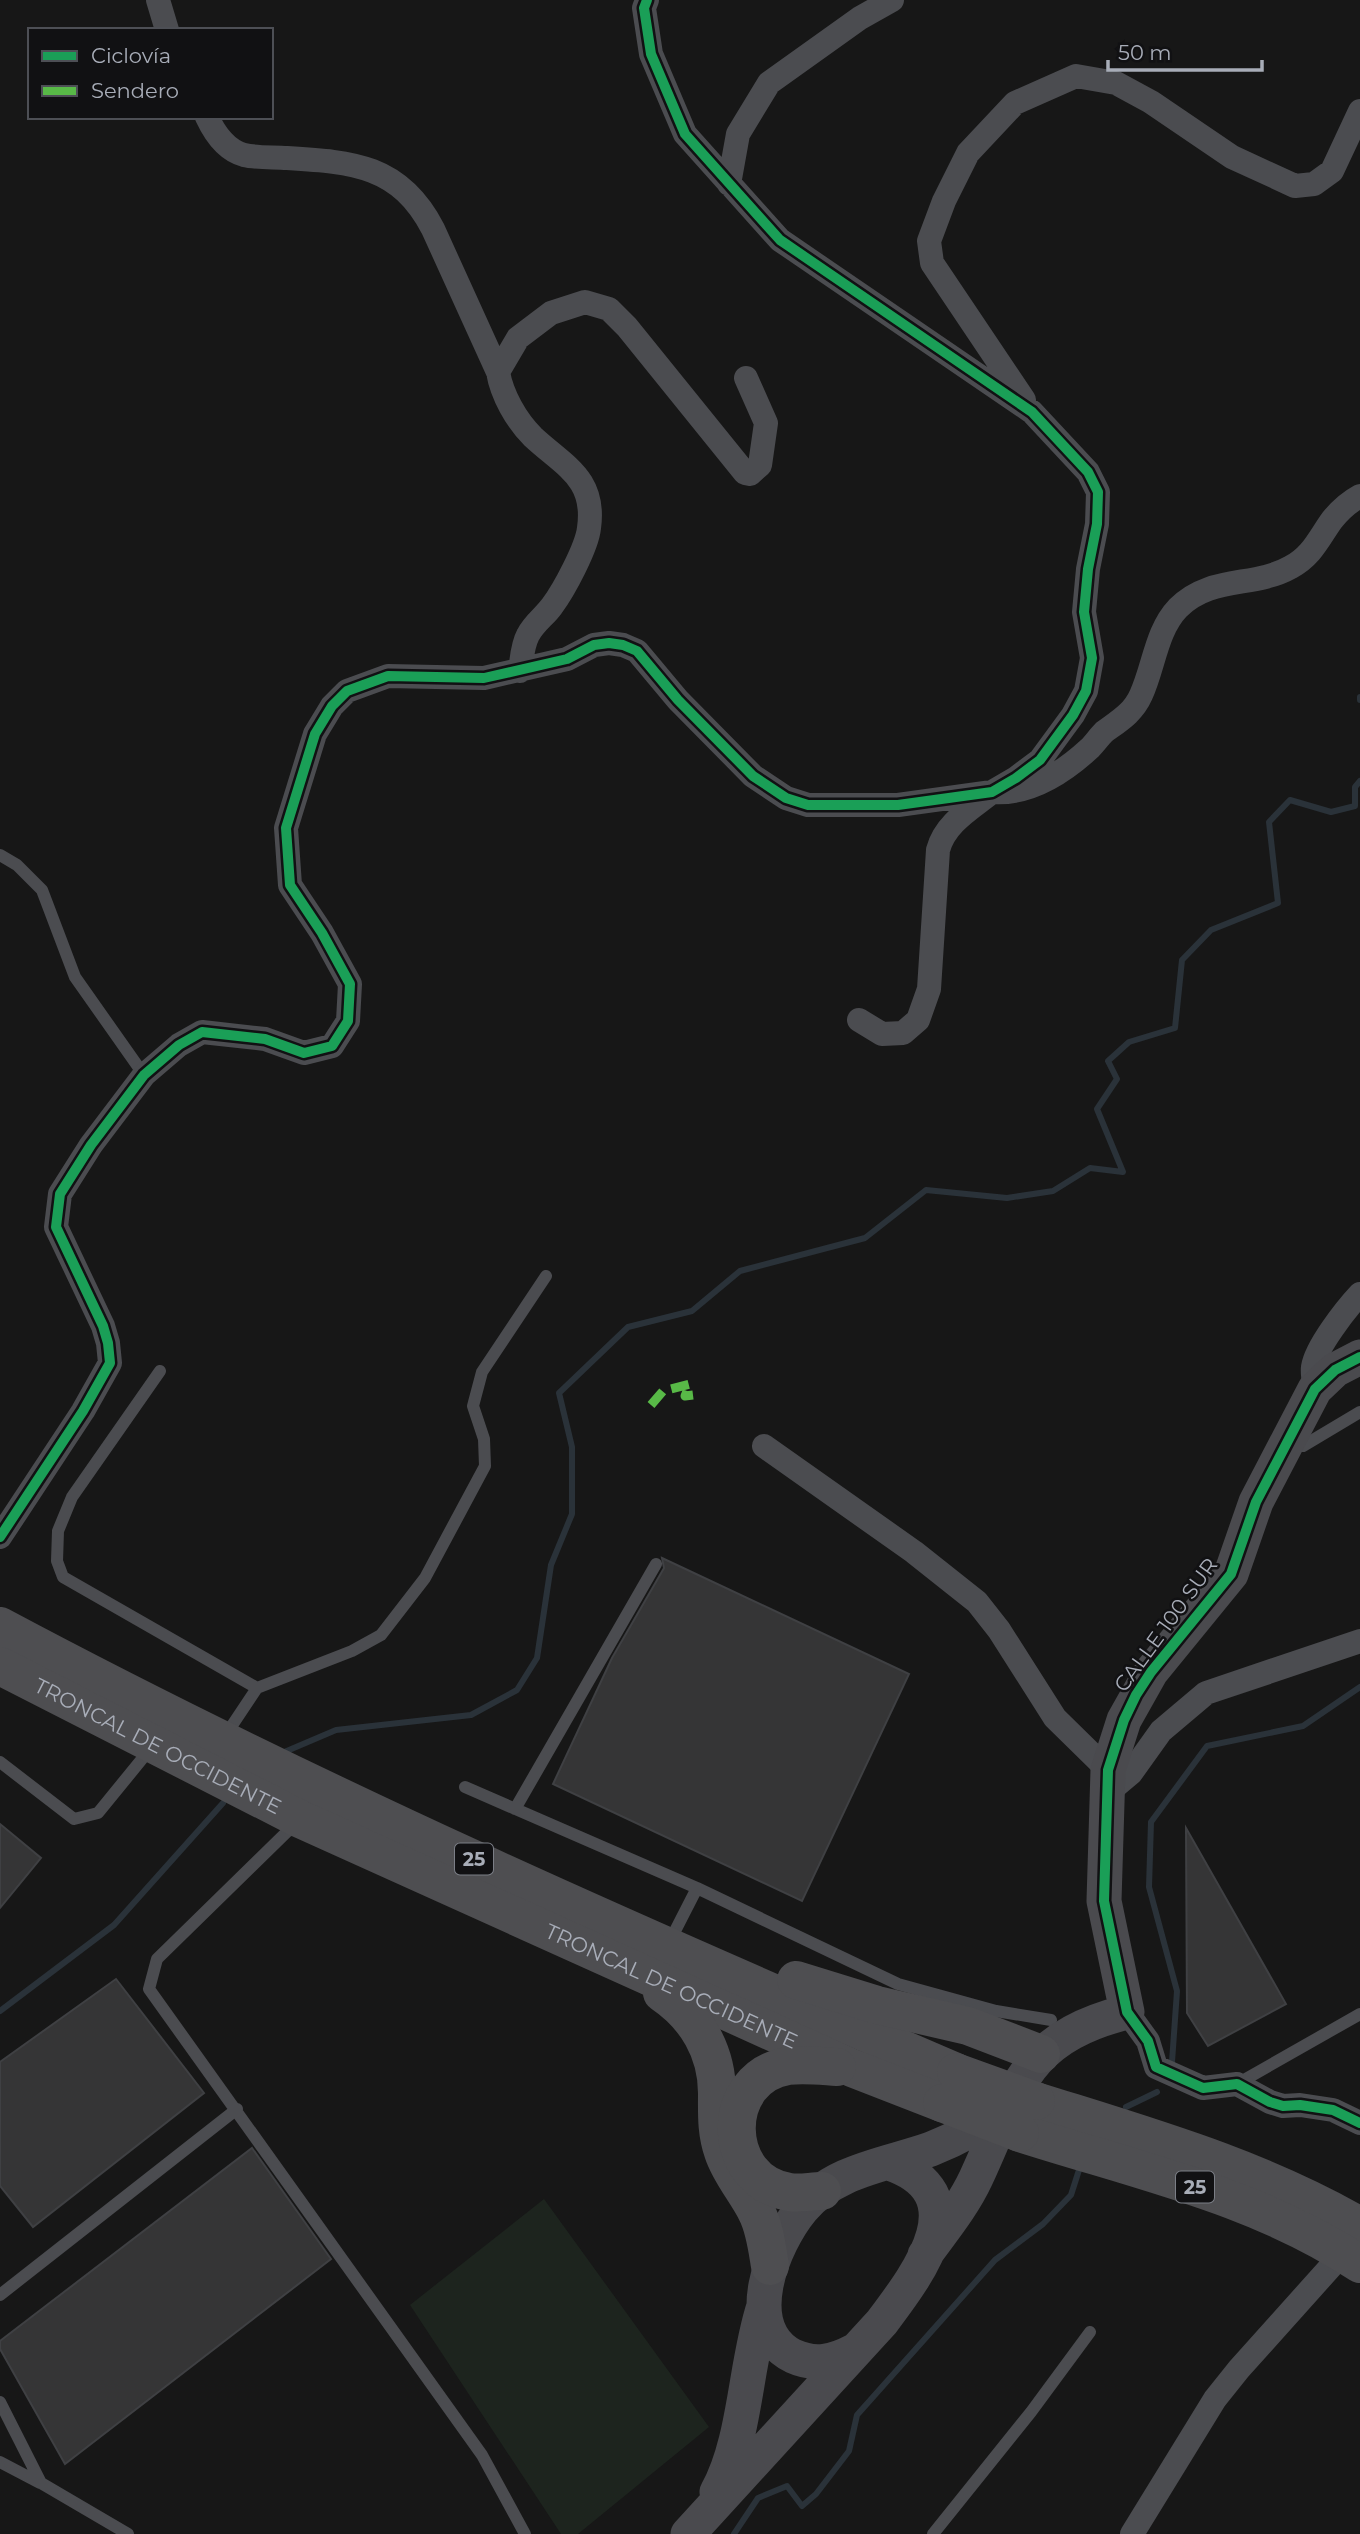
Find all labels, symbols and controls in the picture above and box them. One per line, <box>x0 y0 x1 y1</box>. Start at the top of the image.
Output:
legend <box>28 28 273 119</box>
scale bar <box>1108 28 1262 72</box>
text: 50 m <box>1118 40 1172 65</box>
text: Ciclovía <box>91 43 171 68</box>
text: Sendero <box>91 78 179 103</box>
street label: CALLE 100 SUR <box>1109 1553 1223 1697</box>
street label: TRONCAL DE OCCIDENTE <box>30 1673 286 1819</box>
road number: 25 <box>455 1843 493 1874</box>
street label: TRONCAL DE OCCIDENTE <box>541 1918 801 2054</box>
road number: 25 <box>1176 2172 1214 2202</box>

